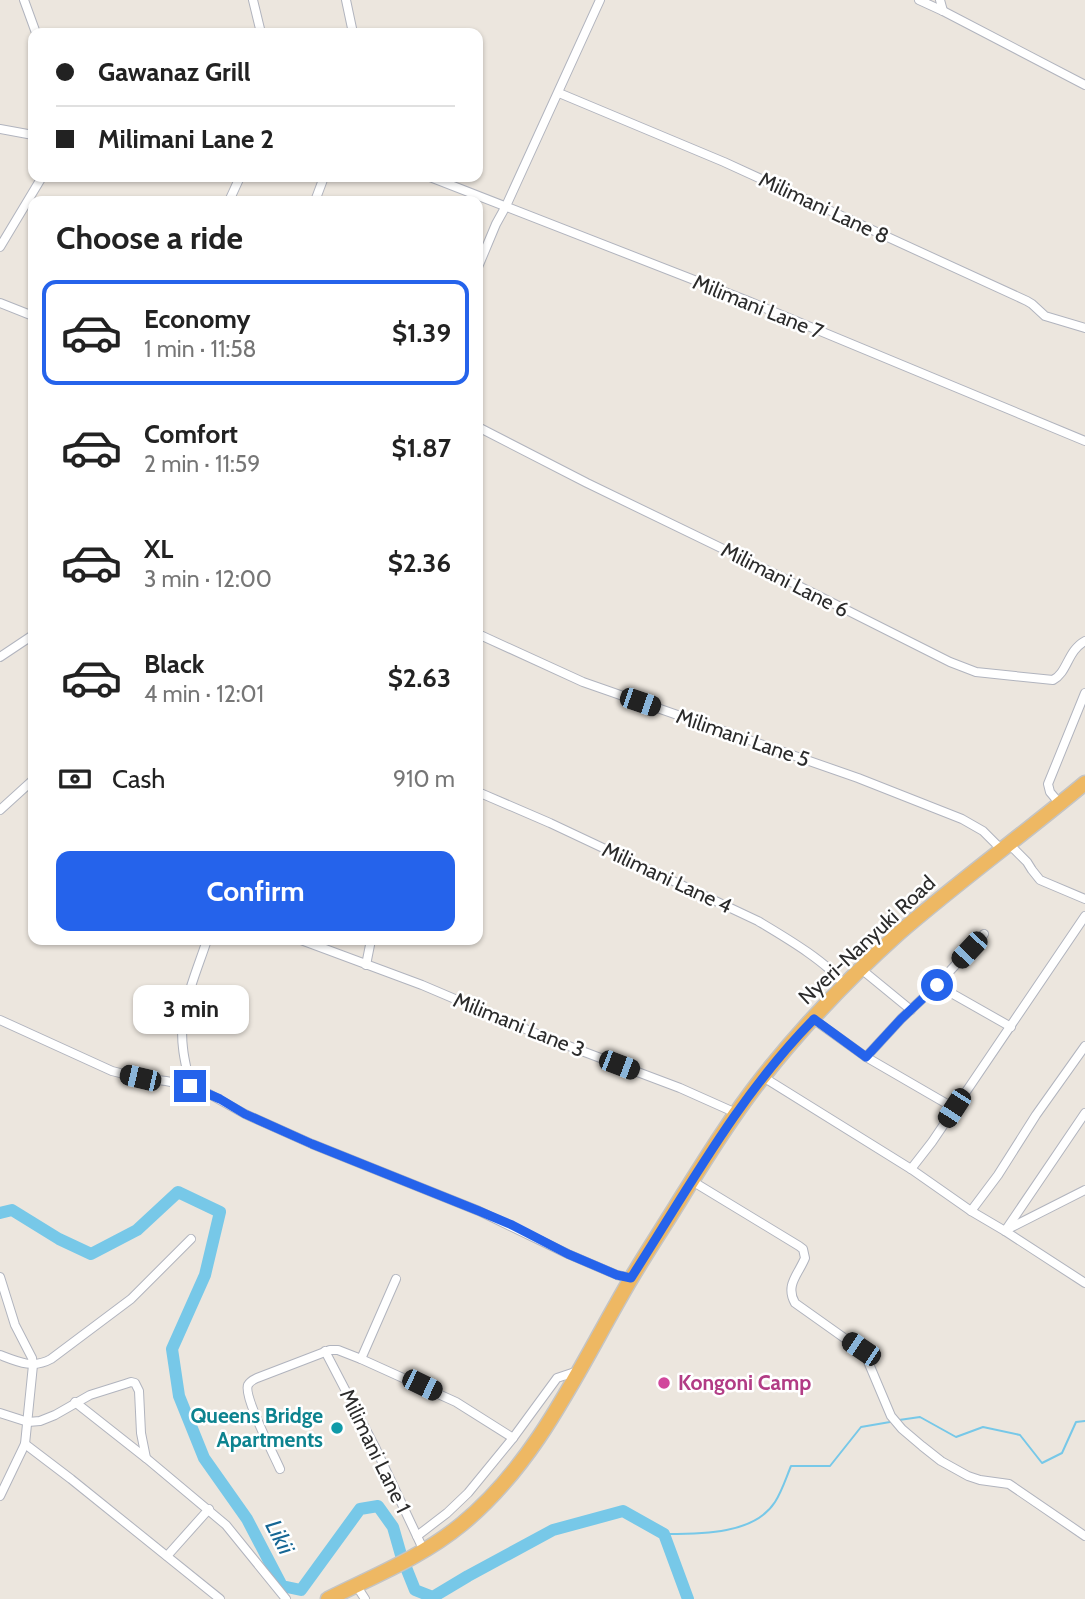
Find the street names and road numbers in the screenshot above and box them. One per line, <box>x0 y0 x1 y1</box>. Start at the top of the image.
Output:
street label: Milimani Lane 8 <box>755 166 893 249</box>
street label: Milimani Lane 7 <box>689 269 827 344</box>
street label: Milimani Lane 6 <box>717 537 853 622</box>
street label: Milimani Lane 5 <box>673 703 813 772</box>
street label: Milimani Lane 4 <box>598 837 736 918</box>
street label: Nyeri-Nanyuki Road <box>793 870 940 1009</box>
street label: Milimani Lane 3 <box>450 987 588 1062</box>
street label: Milimani Lane 1 <box>335 1385 416 1517</box>

